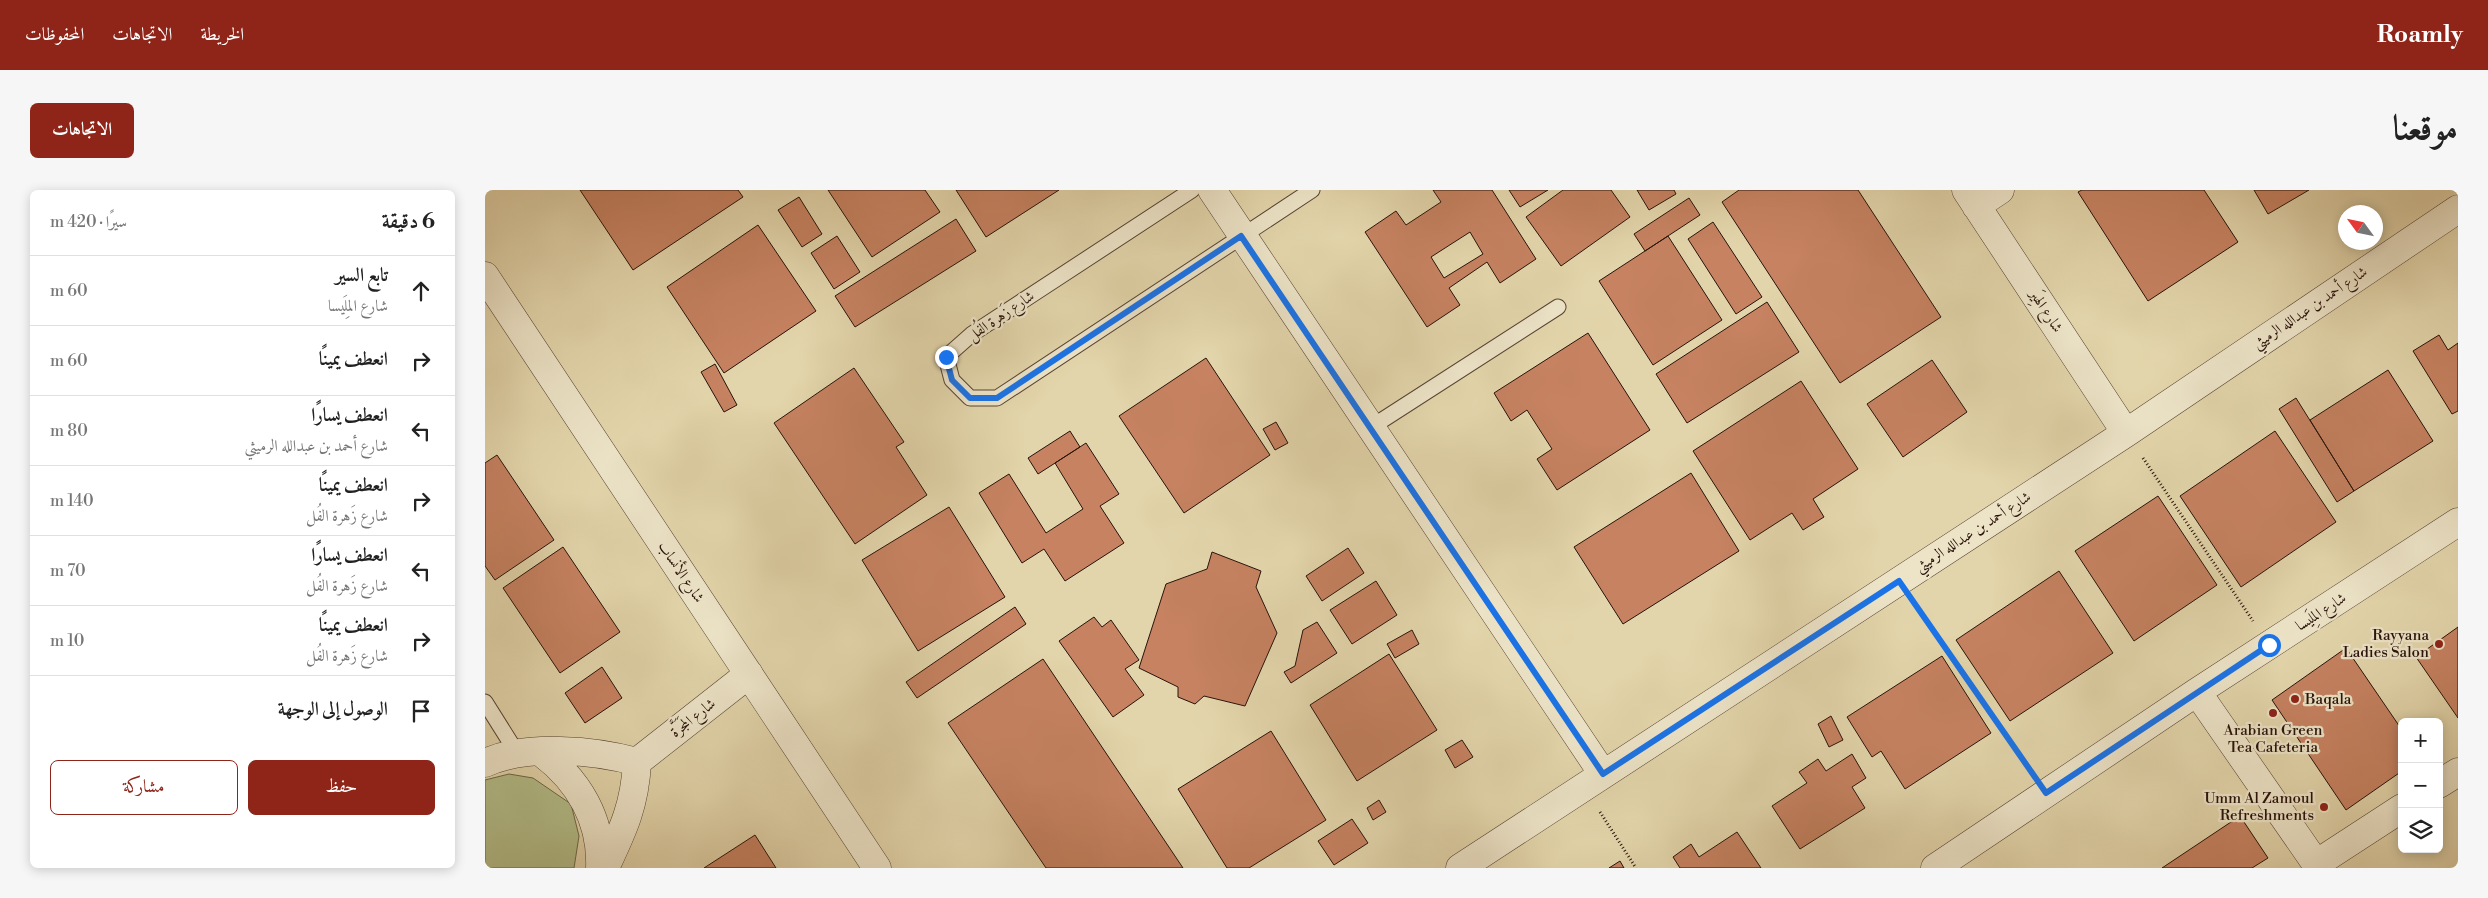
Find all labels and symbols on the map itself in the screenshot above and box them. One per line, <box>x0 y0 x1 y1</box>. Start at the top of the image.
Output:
north arrow <box>2338 205 2383 250</box>
street label: شارع أحمد بن عبدالله الرميثي <box>2248 261 2373 357</box>
street label: شارع زَهرة الفُل <box>962 283 1040 348</box>
street label: شارع الهِيَر <box>2021 283 2069 338</box>
route end <box>935 346 958 369</box>
street label: شارع أحمد بن عبدالله الرميثي <box>1910 486 2037 580</box>
street label: شارع الأنساب <box>651 537 710 608</box>
street label: شارع المِلَيسا <box>2291 587 2351 638</box>
place label: Rayyana Ladies Salon <box>2343 626 2429 662</box>
route start <box>2258 634 2281 657</box>
marker: Rayyana Ladies Salon <box>2433 638 2445 650</box>
place label: Baqala <box>2304 690 2352 709</box>
street label: شارع المَجَرَّة <box>664 691 721 744</box>
marker: Baqala <box>2289 693 2301 705</box>
marker: Arabian Green Tea Cafeteria <box>2267 707 2279 719</box>
place label: Arabian Green Tea Cafeteria <box>2223 721 2323 757</box>
place label: Umm Al Zamoul Refreshments <box>2204 789 2315 825</box>
marker: Umm Al Zamoul Refreshments <box>2318 801 2330 813</box>

